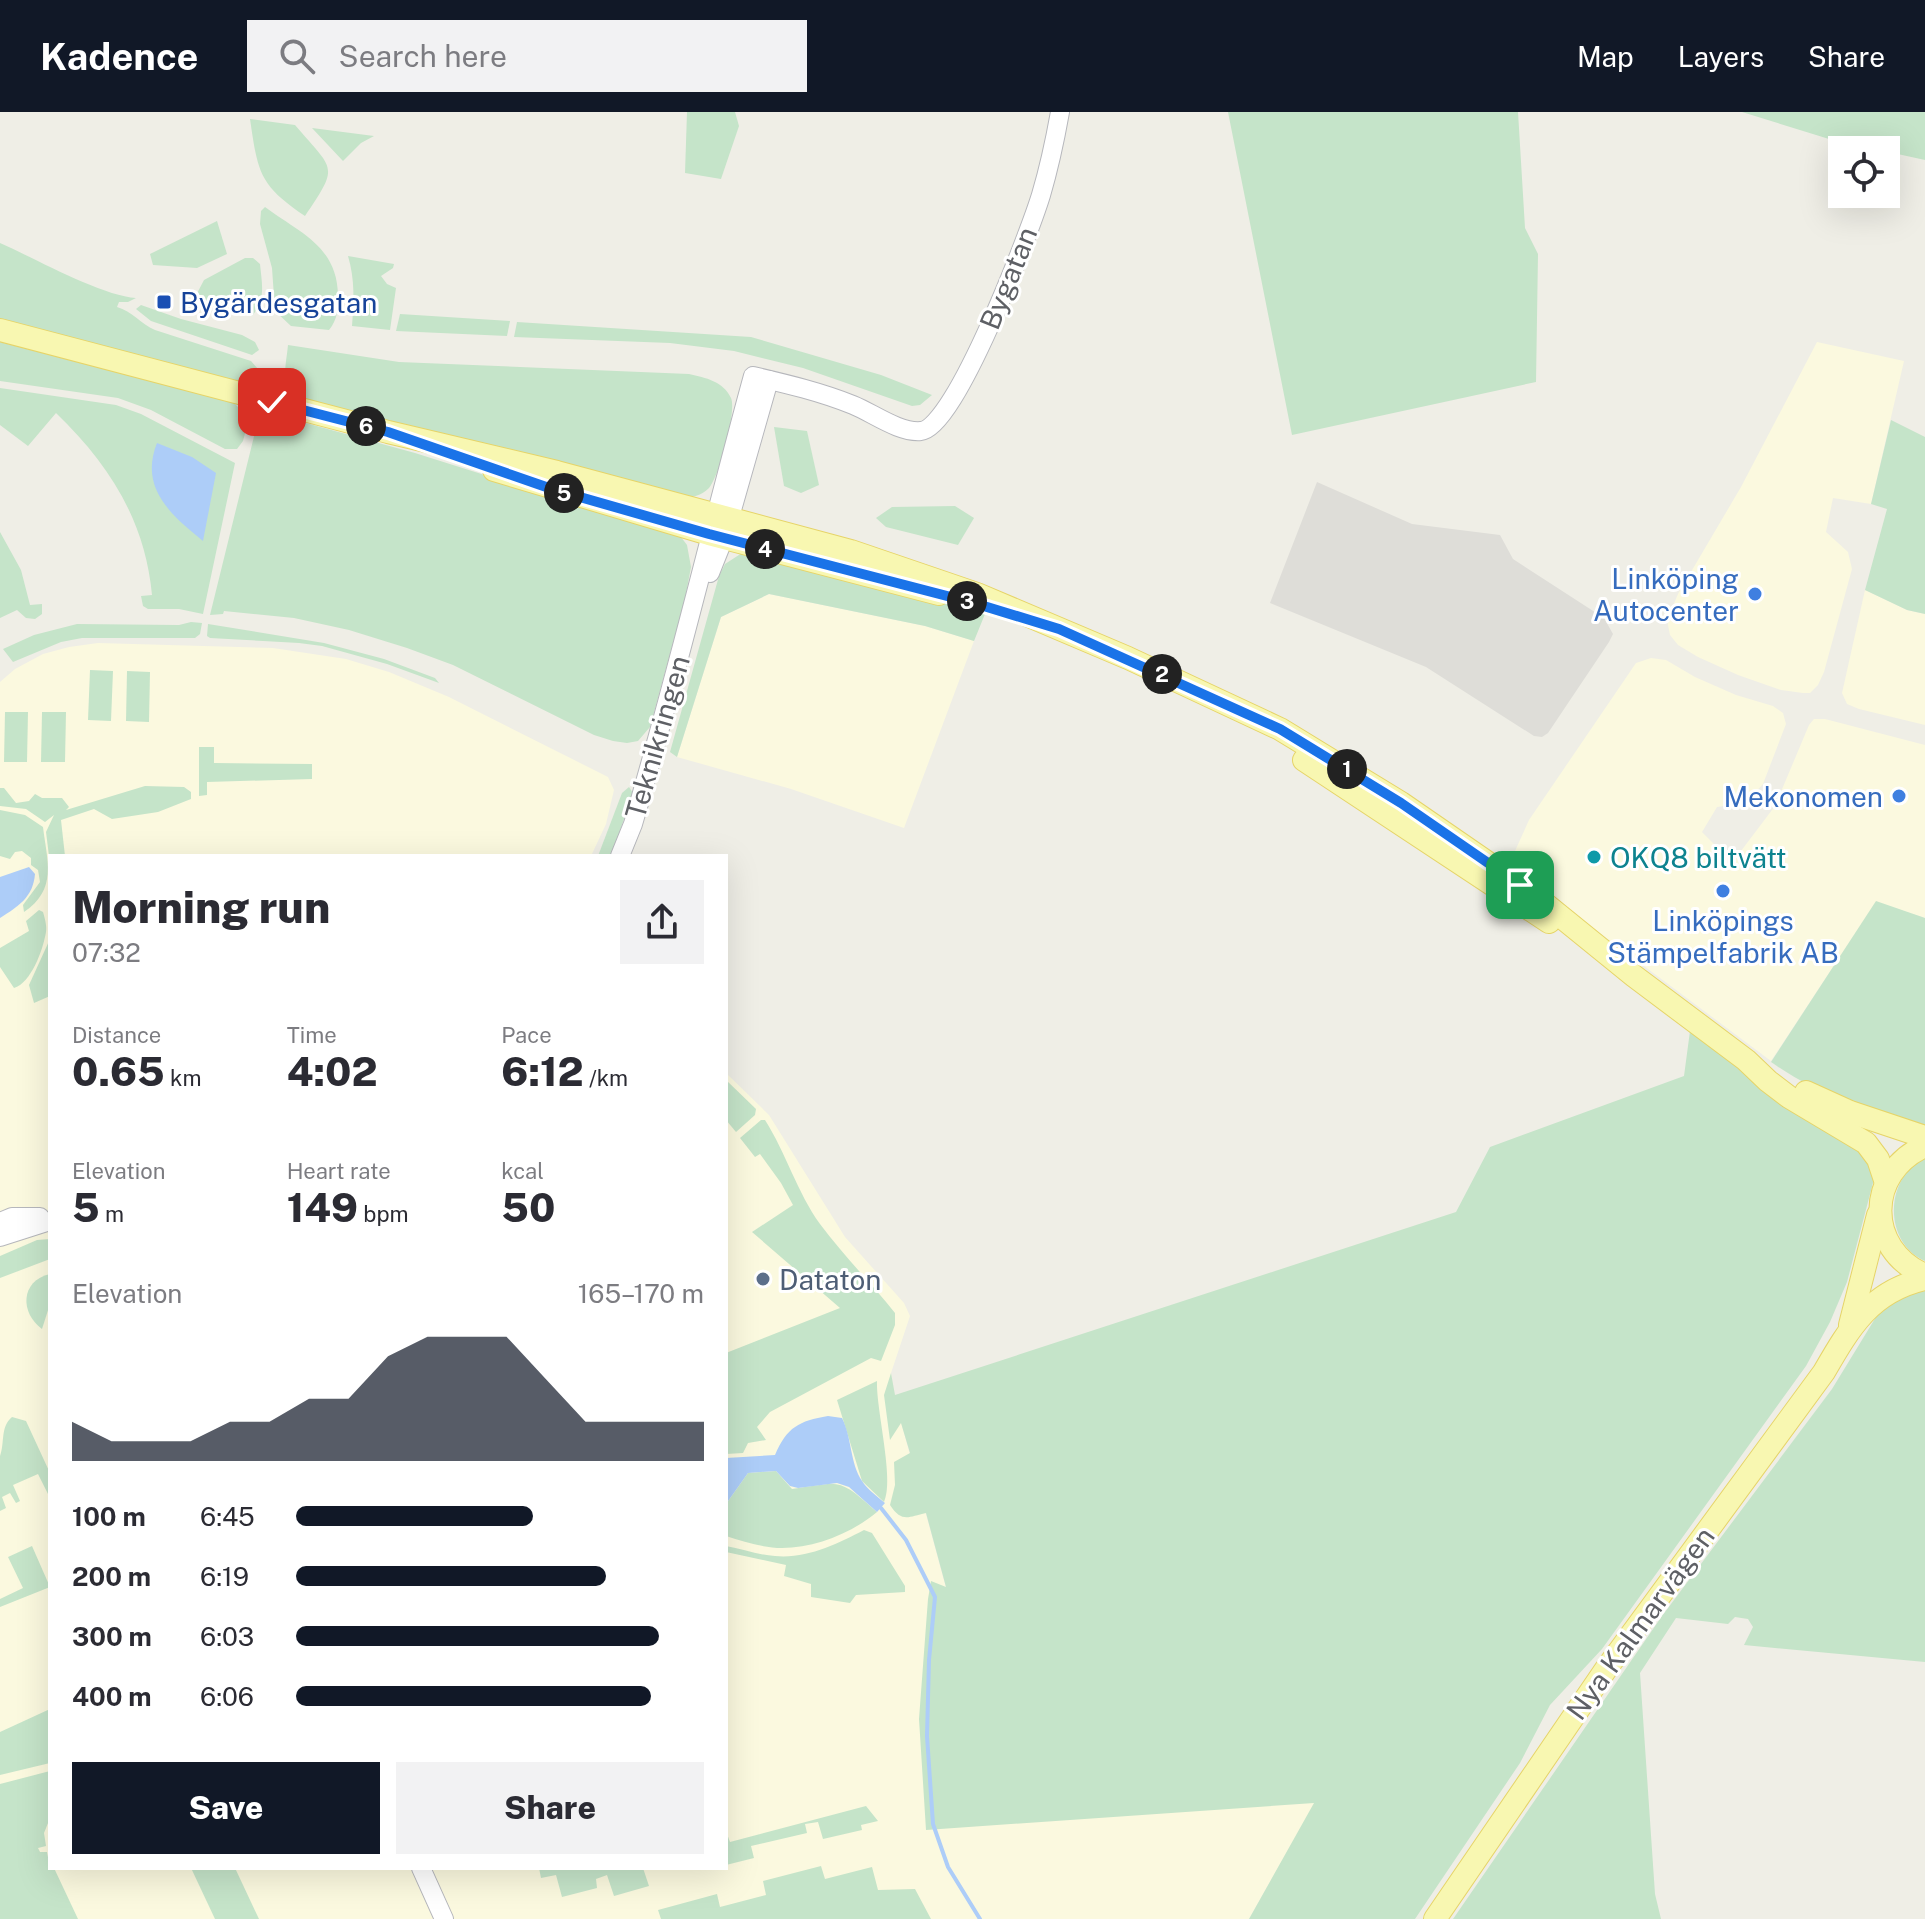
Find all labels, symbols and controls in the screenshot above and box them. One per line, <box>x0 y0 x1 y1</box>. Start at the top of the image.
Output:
search box <box>247 20 807 92</box>
text: Kadence <box>40 34 199 79</box>
icon: search <box>275 34 319 78</box>
text: Search here <box>339 38 507 74</box>
text: Map <box>1577 40 1634 73</box>
text: Layers <box>1678 40 1764 73</box>
text: Share <box>1808 40 1885 73</box>
map controls <box>1828 136 1900 208</box>
button: locate <box>1828 136 1900 208</box>
street label: Bygatan <box>973 222 1043 334</box>
place label: Bygärdesgatan <box>180 286 377 319</box>
marker: Bygärdesgatan <box>155 293 173 311</box>
pin <box>238 368 306 436</box>
icon: check <box>250 380 294 424</box>
pin: 6 <box>346 406 386 446</box>
text: 6 <box>359 413 373 439</box>
pin: 5 <box>544 473 584 513</box>
text: 5 <box>557 480 571 506</box>
pin: 4 <box>745 529 785 569</box>
text: 4 <box>758 536 772 562</box>
place label: Linköping Autocenter <box>1593 562 1739 627</box>
pin: 3 <box>947 581 987 621</box>
marker: Linköping Autocenter <box>1746 585 1764 603</box>
text: 3 <box>960 588 974 614</box>
street label: Teknikringen <box>618 651 696 823</box>
pin: 2 <box>1142 654 1182 694</box>
text: 2 <box>1155 661 1169 687</box>
pin: 1 <box>1327 749 1367 789</box>
text: 1 <box>1342 756 1352 782</box>
place label: Mekonomen <box>1723 780 1883 813</box>
marker: Mekonomen <box>1890 787 1908 805</box>
place label: OKQ8 biltvätt <box>1610 841 1787 874</box>
marker: OKQ8 biltvätt <box>1585 848 1603 866</box>
pin <box>1486 851 1554 919</box>
icon: arrive <box>1498 863 1542 907</box>
button: share <box>620 880 704 964</box>
text: Morning run <box>72 881 330 933</box>
marker: Linköpings Stämpelfabrik AB <box>1714 882 1732 900</box>
place label: Linköpings Stämpelfabrik AB <box>1607 904 1839 969</box>
text: 07:32 <box>72 937 141 968</box>
text: Distance <box>72 1022 161 1048</box>
text: Time <box>287 1022 337 1048</box>
text: Pace <box>501 1022 552 1048</box>
text: 0.65 <box>72 1048 165 1095</box>
text: 4:02 <box>287 1048 378 1095</box>
text: 6:12 <box>501 1048 584 1095</box>
text: km <box>165 1065 201 1091</box>
text: /km <box>584 1065 628 1091</box>
text: Elevation <box>72 1158 165 1184</box>
text: Heart rate <box>287 1158 391 1184</box>
text: kcal <box>501 1158 544 1184</box>
text: 5 <box>72 1184 100 1231</box>
text: 149 <box>287 1184 358 1231</box>
text: 50 <box>501 1184 555 1231</box>
text: m <box>100 1201 124 1227</box>
text: bpm <box>358 1201 409 1227</box>
place label: Dataton <box>779 1263 881 1296</box>
marker: Dataton <box>754 1270 772 1288</box>
text: Elevation <box>72 1278 182 1309</box>
text: 165–170 m <box>578 1278 704 1309</box>
text: 100 m <box>72 1501 146 1532</box>
text: 6:45 <box>200 1501 255 1532</box>
street label: Nya Kalmarvägen <box>1559 1520 1721 1726</box>
text: 200 m <box>72 1561 151 1592</box>
text: 6:19 <box>200 1561 249 1592</box>
text: 300 m <box>72 1621 152 1652</box>
text: 6:03 <box>200 1621 254 1652</box>
text: 400 m <box>72 1681 152 1712</box>
text: 6:06 <box>200 1681 254 1712</box>
button: Save <box>72 1762 380 1854</box>
button: Share <box>396 1762 704 1854</box>

